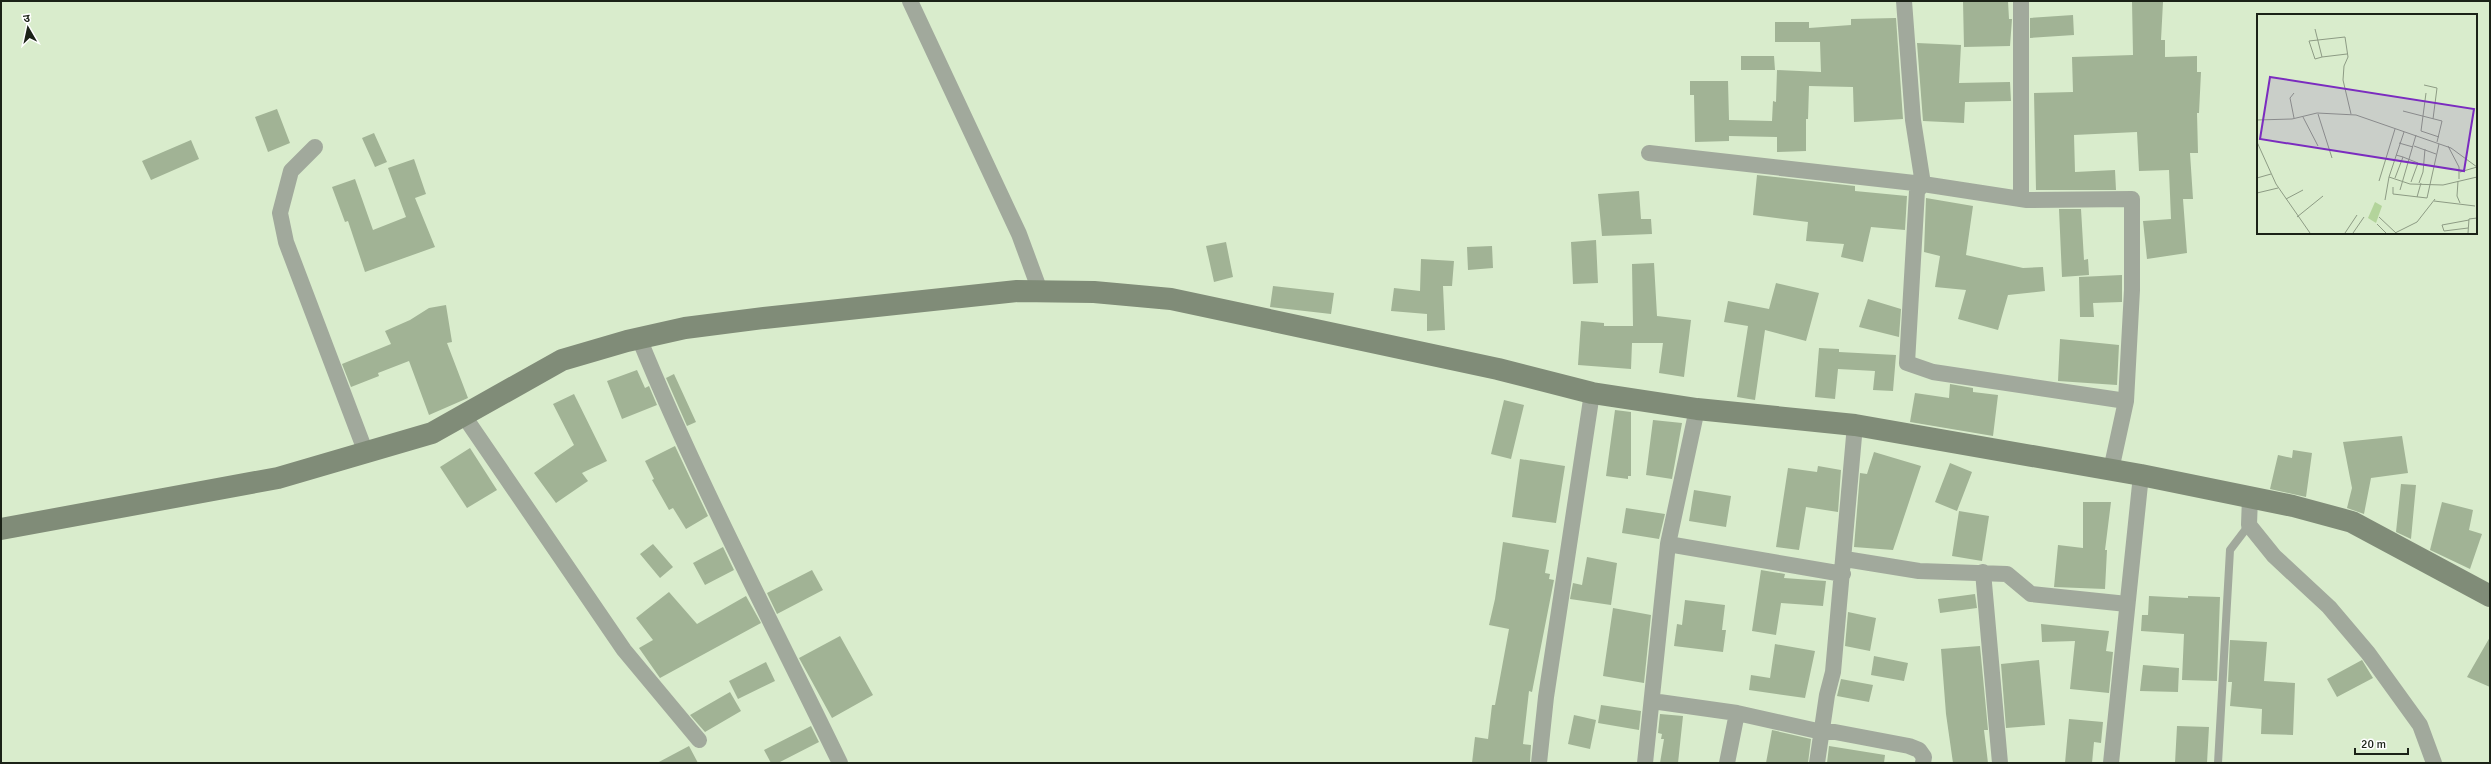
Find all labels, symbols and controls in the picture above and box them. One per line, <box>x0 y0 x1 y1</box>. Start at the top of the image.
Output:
north arrow <box>8 8 48 48</box>
text: उ <box>22 12 31 26</box>
inset map <box>2257 14 2477 234</box>
scale bar <box>2355 730 2408 756</box>
text: 20 m <box>2361 737 2386 752</box>

